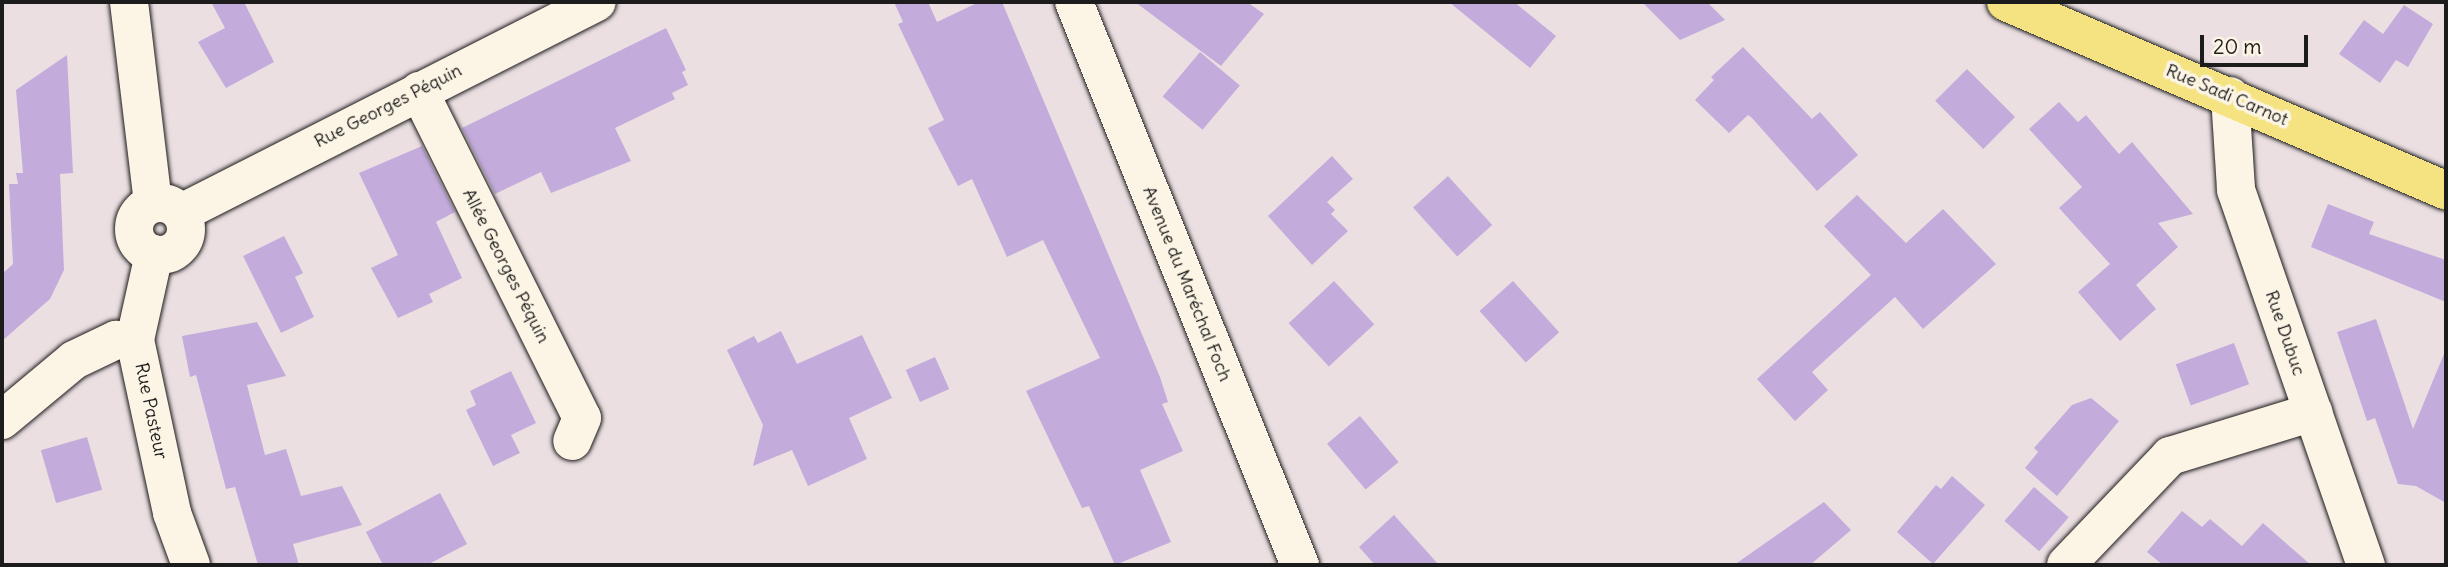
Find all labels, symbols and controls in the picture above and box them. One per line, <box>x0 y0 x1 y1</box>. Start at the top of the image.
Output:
scale bar <box>2203 21 2312 65</box>
text: 20 m <box>2213 33 2262 60</box>
street label: Rue Georges Péquin <box>311 59 465 153</box>
street label: Rue Sadi Carnot <box>2163 60 2291 130</box>
street label: Avenue du Maréchal Foch <box>1138 183 1236 385</box>
street label: Allée Georges Péquin <box>458 185 554 347</box>
street label: Rue Dubuc <box>2260 288 2310 378</box>
street label: Rue Pasteur <box>130 361 172 461</box>

